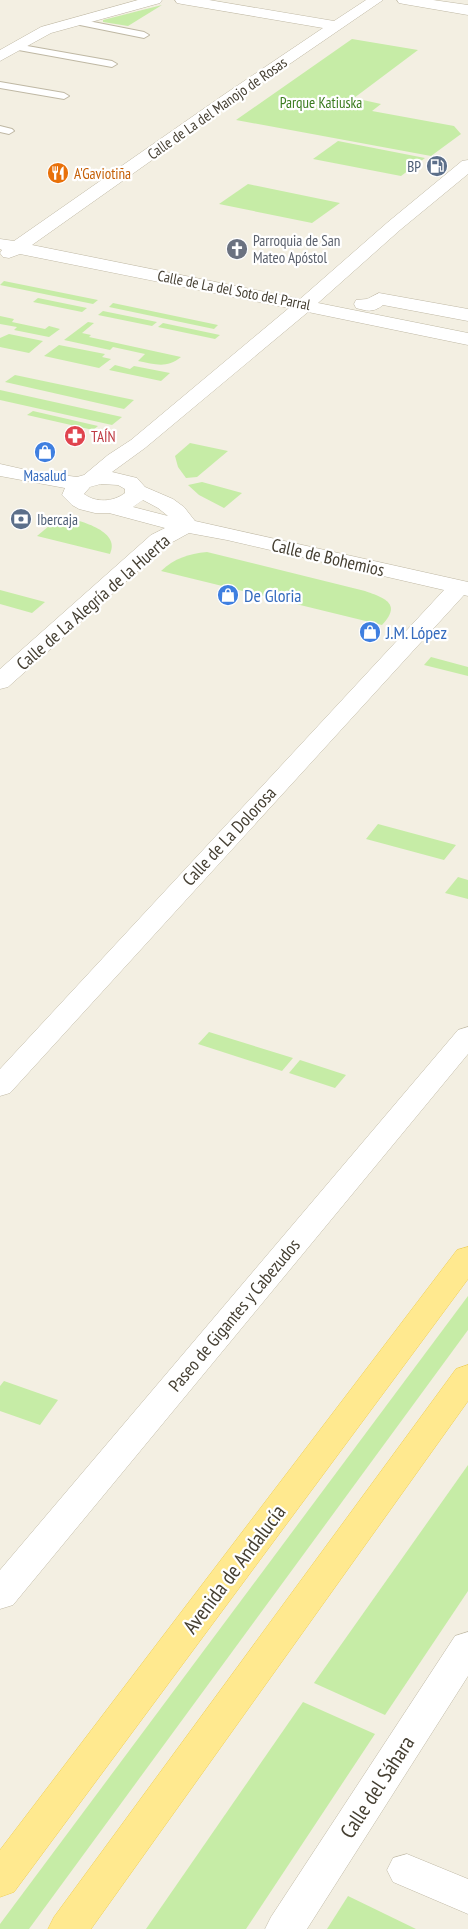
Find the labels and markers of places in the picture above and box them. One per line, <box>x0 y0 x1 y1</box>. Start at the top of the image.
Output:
fuel station icon: BP <box>425 154 449 178</box>
place label: BP <box>407 157 421 176</box>
restaurant icon: A'Gaviotiña <box>46 161 70 185</box>
place label: A'Gaviotiña <box>74 164 131 183</box>
place label: Parroquia de San Mateo Apóstol <box>253 231 340 267</box>
church icon: Parroquia de San Mateo Apóstol <box>225 237 249 261</box>
pharmacy icon: TAÍN <box>63 424 87 448</box>
place label: TAÍN <box>91 427 116 446</box>
shop icon: Masalud <box>33 440 57 464</box>
place label: Masalud <box>23 466 67 485</box>
bank icon: Ibercaja <box>9 507 33 531</box>
place label: Ibercaja <box>37 510 78 529</box>
shop icon: De Gloria <box>216 583 240 607</box>
place label: De Gloria <box>244 584 302 607</box>
shop icon: J.M. López <box>358 620 382 644</box>
place label: J.M. López <box>385 621 447 644</box>

